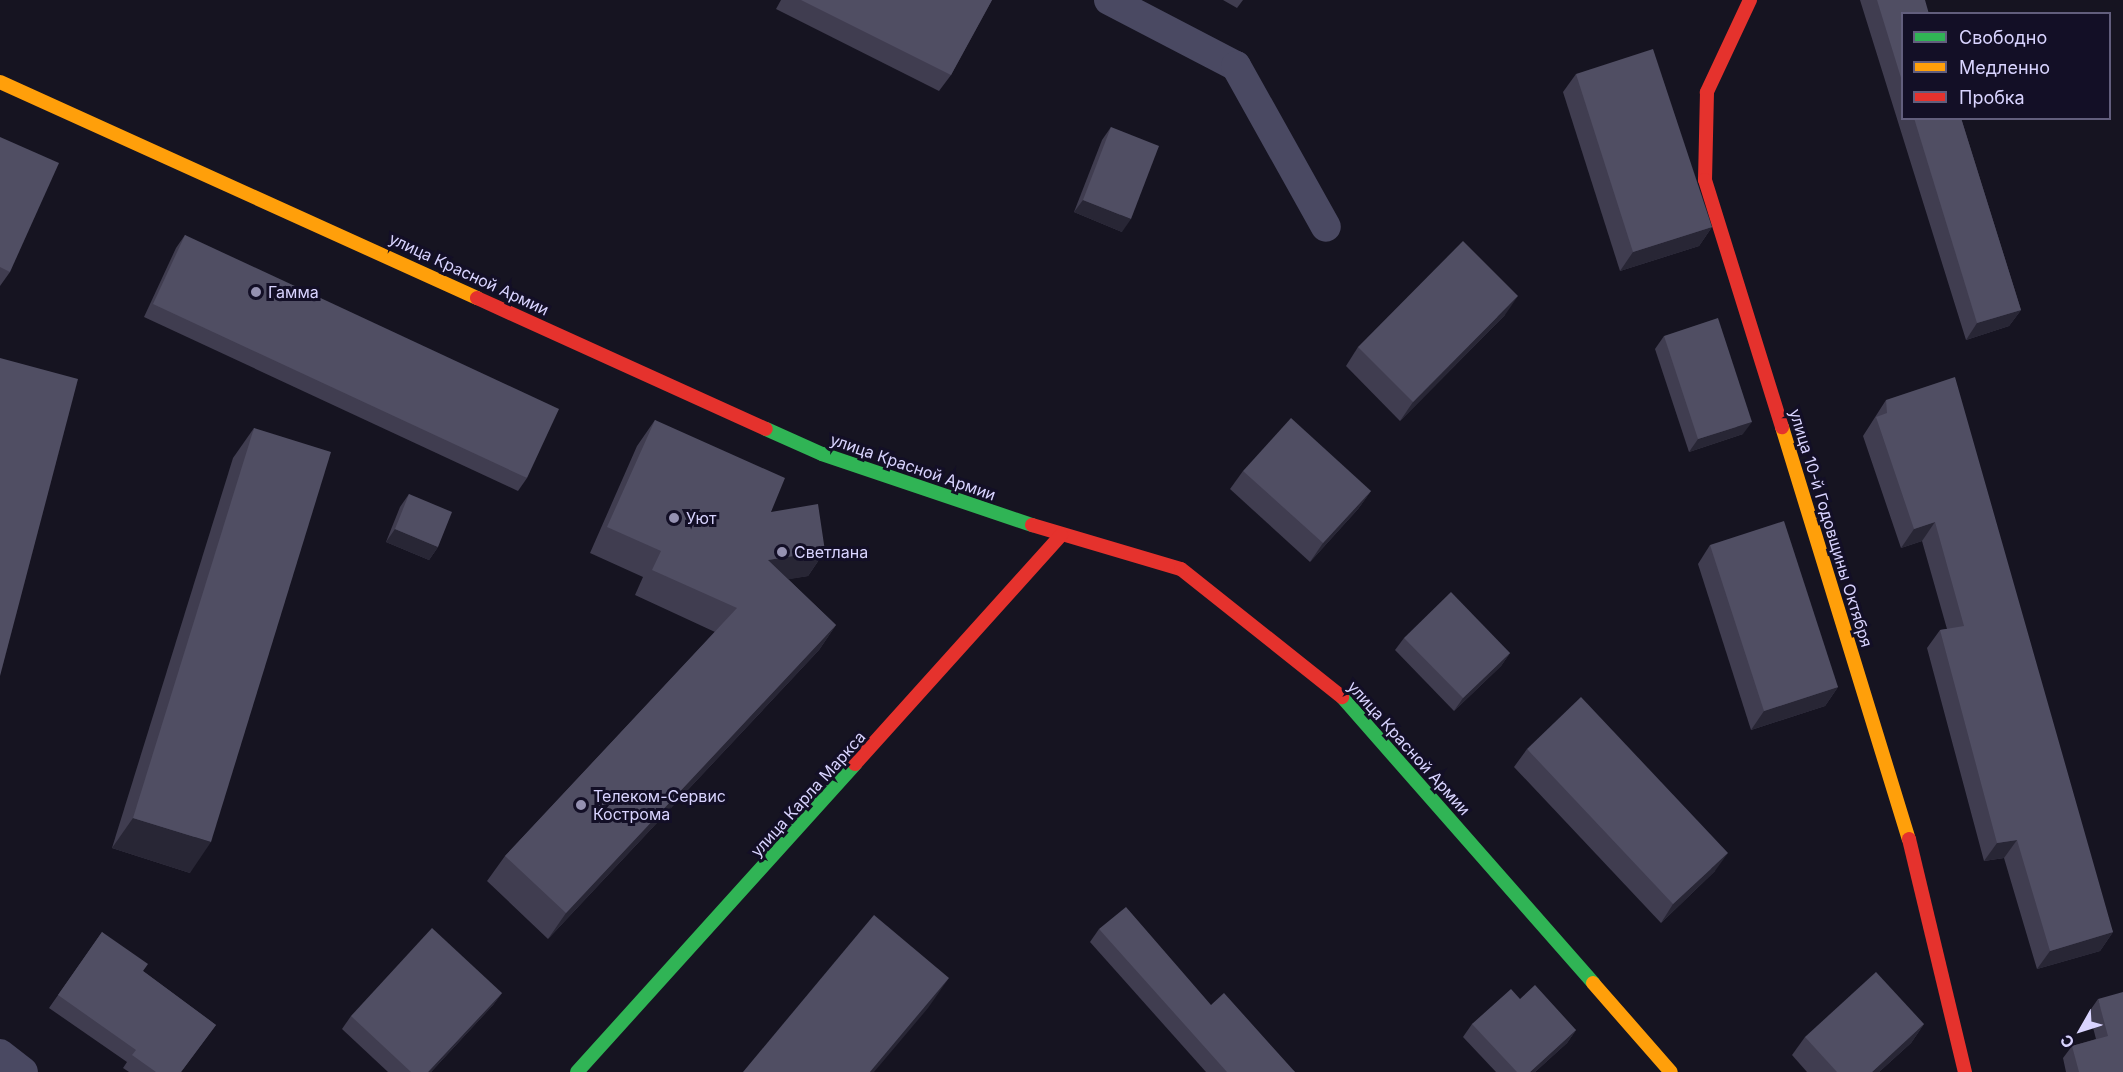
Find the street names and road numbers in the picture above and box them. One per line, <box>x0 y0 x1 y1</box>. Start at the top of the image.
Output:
street label: улица Красной Армии <box>386 229 552 319</box>
street label: улица 10-й Годовщины Октября <box>1786 407 1876 649</box>
street label: улица Красной Армии <box>828 430 998 504</box>
street label: улица Красной Армии <box>1344 677 1474 819</box>
street label: улица Карла Маркса <box>747 727 869 861</box>

